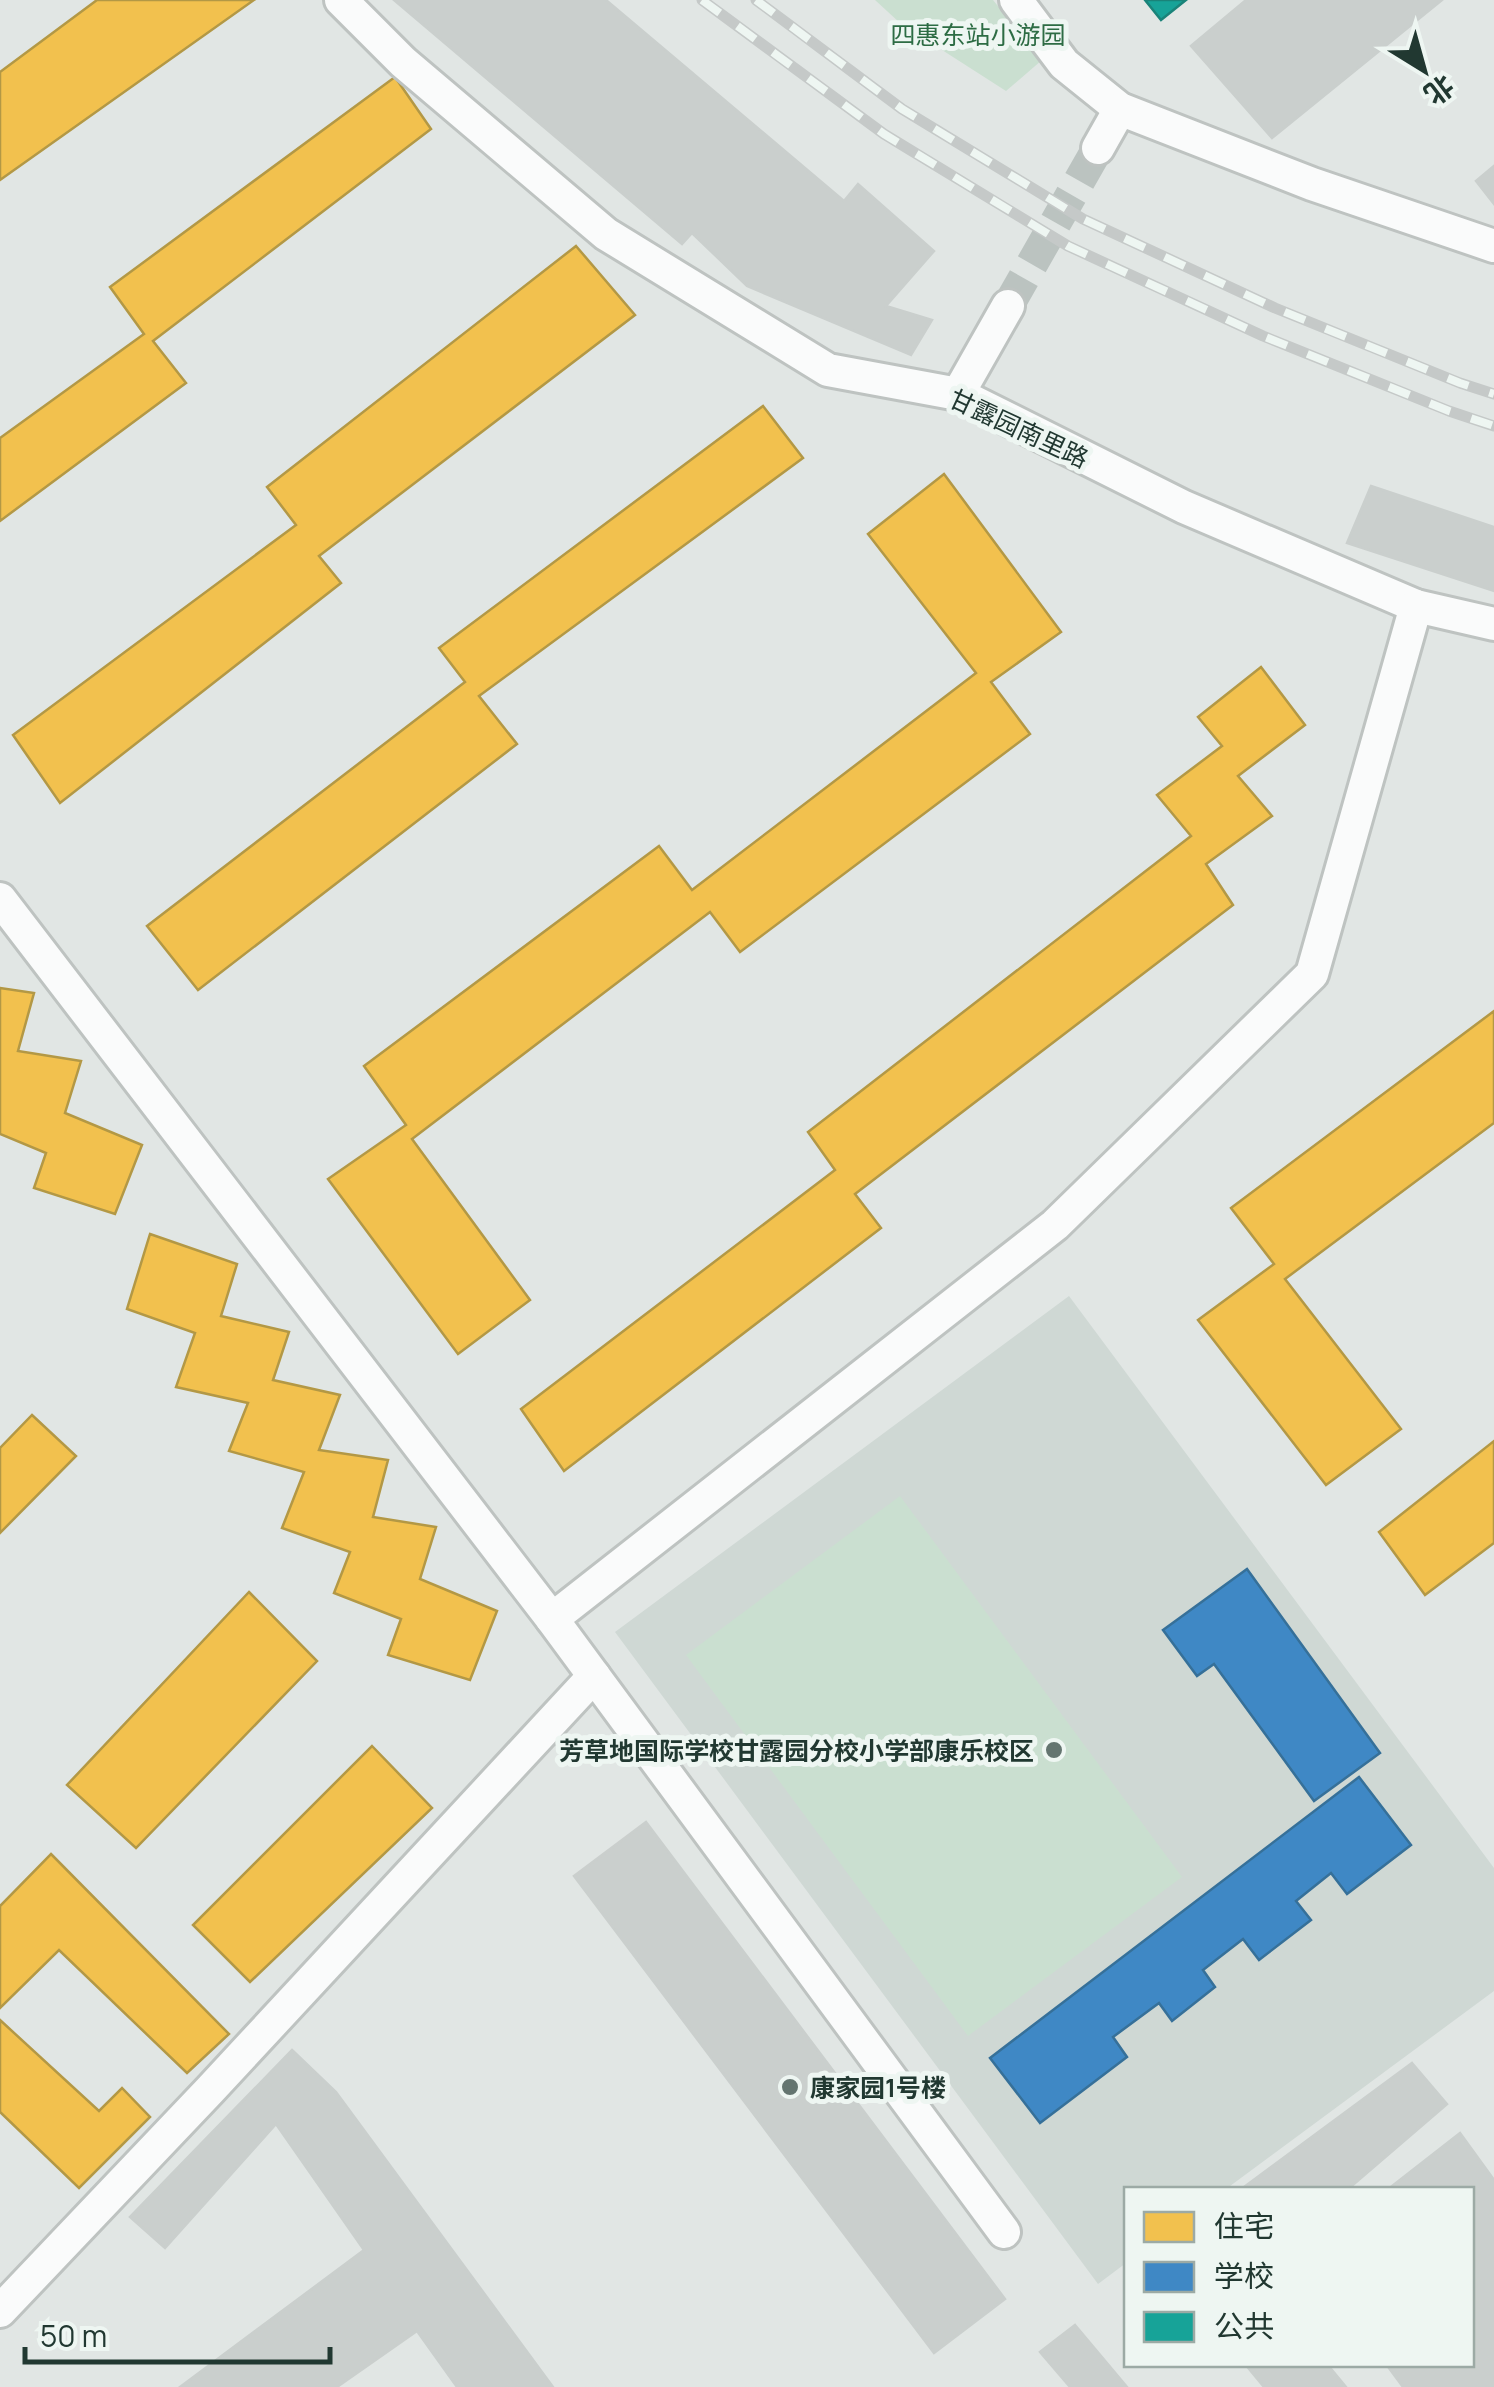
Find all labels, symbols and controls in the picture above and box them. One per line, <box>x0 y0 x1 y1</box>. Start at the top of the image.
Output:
park label: 四惠东站小游园 <box>890 17 1066 52</box>
north arrow <box>1374 20 1474 120</box>
text: 北 <box>1417 67 1462 114</box>
street label: 甘露园南里路 <box>944 380 1094 476</box>
place label: 芳草地国际学校甘露园分校小学部康乐校区 <box>559 1733 1034 1768</box>
marker: 芳草地国际学校甘露园分校小学部康乐校区 <box>1043 1739 1065 1761</box>
place label: 康家园1号楼 <box>810 2070 946 2105</box>
marker: 康家园1号楼 <box>779 2076 801 2098</box>
legend <box>1124 2187 1474 2367</box>
text: 住宅 <box>1214 2205 1274 2246</box>
text: 学校 <box>1214 2255 1274 2296</box>
scale bar <box>25 2302 330 2364</box>
text: 公共 <box>1214 2305 1274 2346</box>
text: 50 m <box>40 2315 107 2356</box>

